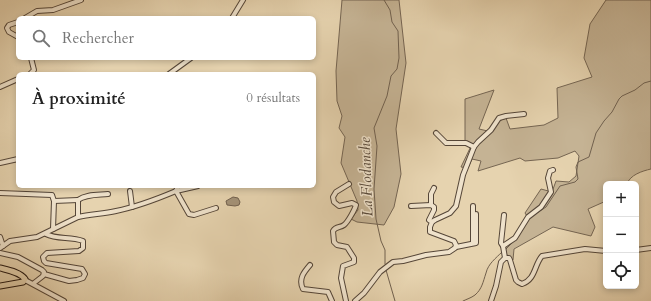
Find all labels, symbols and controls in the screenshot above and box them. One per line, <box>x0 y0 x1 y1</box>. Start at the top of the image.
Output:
search box <box>16 16 316 60</box>
icon: search <box>30 27 52 49</box>
text: Rechercher <box>62 28 134 48</box>
text: À proximité <box>32 87 126 110</box>
text: 0 résultats <box>246 89 300 107</box>
water label: La Flodanche <box>355 137 377 217</box>
map controls <box>603 181 639 289</box>
button: + <box>603 181 639 217</box>
button: − <box>603 217 639 253</box>
button: locate <box>603 253 639 289</box>

